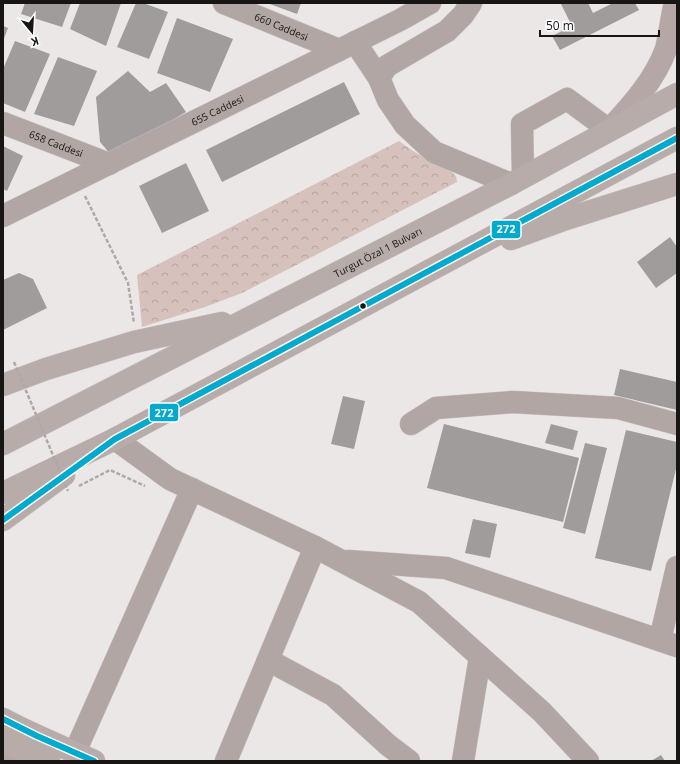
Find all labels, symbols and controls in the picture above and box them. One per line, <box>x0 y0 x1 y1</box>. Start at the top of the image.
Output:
street label: 660 Caddesi <box>252 9 310 44</box>
north arrow <box>12 12 52 52</box>
scale bar <box>540 12 659 38</box>
text: 50 m <box>546 17 574 34</box>
text: K <box>29 34 41 50</box>
street label: 655 Caddesi <box>189 91 246 129</box>
street label: 658 Caddesi <box>27 127 85 160</box>
line badge: 272 <box>491 220 521 239</box>
text: 272 <box>497 221 515 236</box>
street label: Turgut Özal 1 Bulvarı <box>331 224 424 281</box>
unlabelled marker <box>358 301 368 311</box>
line badge: 272 <box>149 403 179 422</box>
text: 272 <box>155 405 173 420</box>

